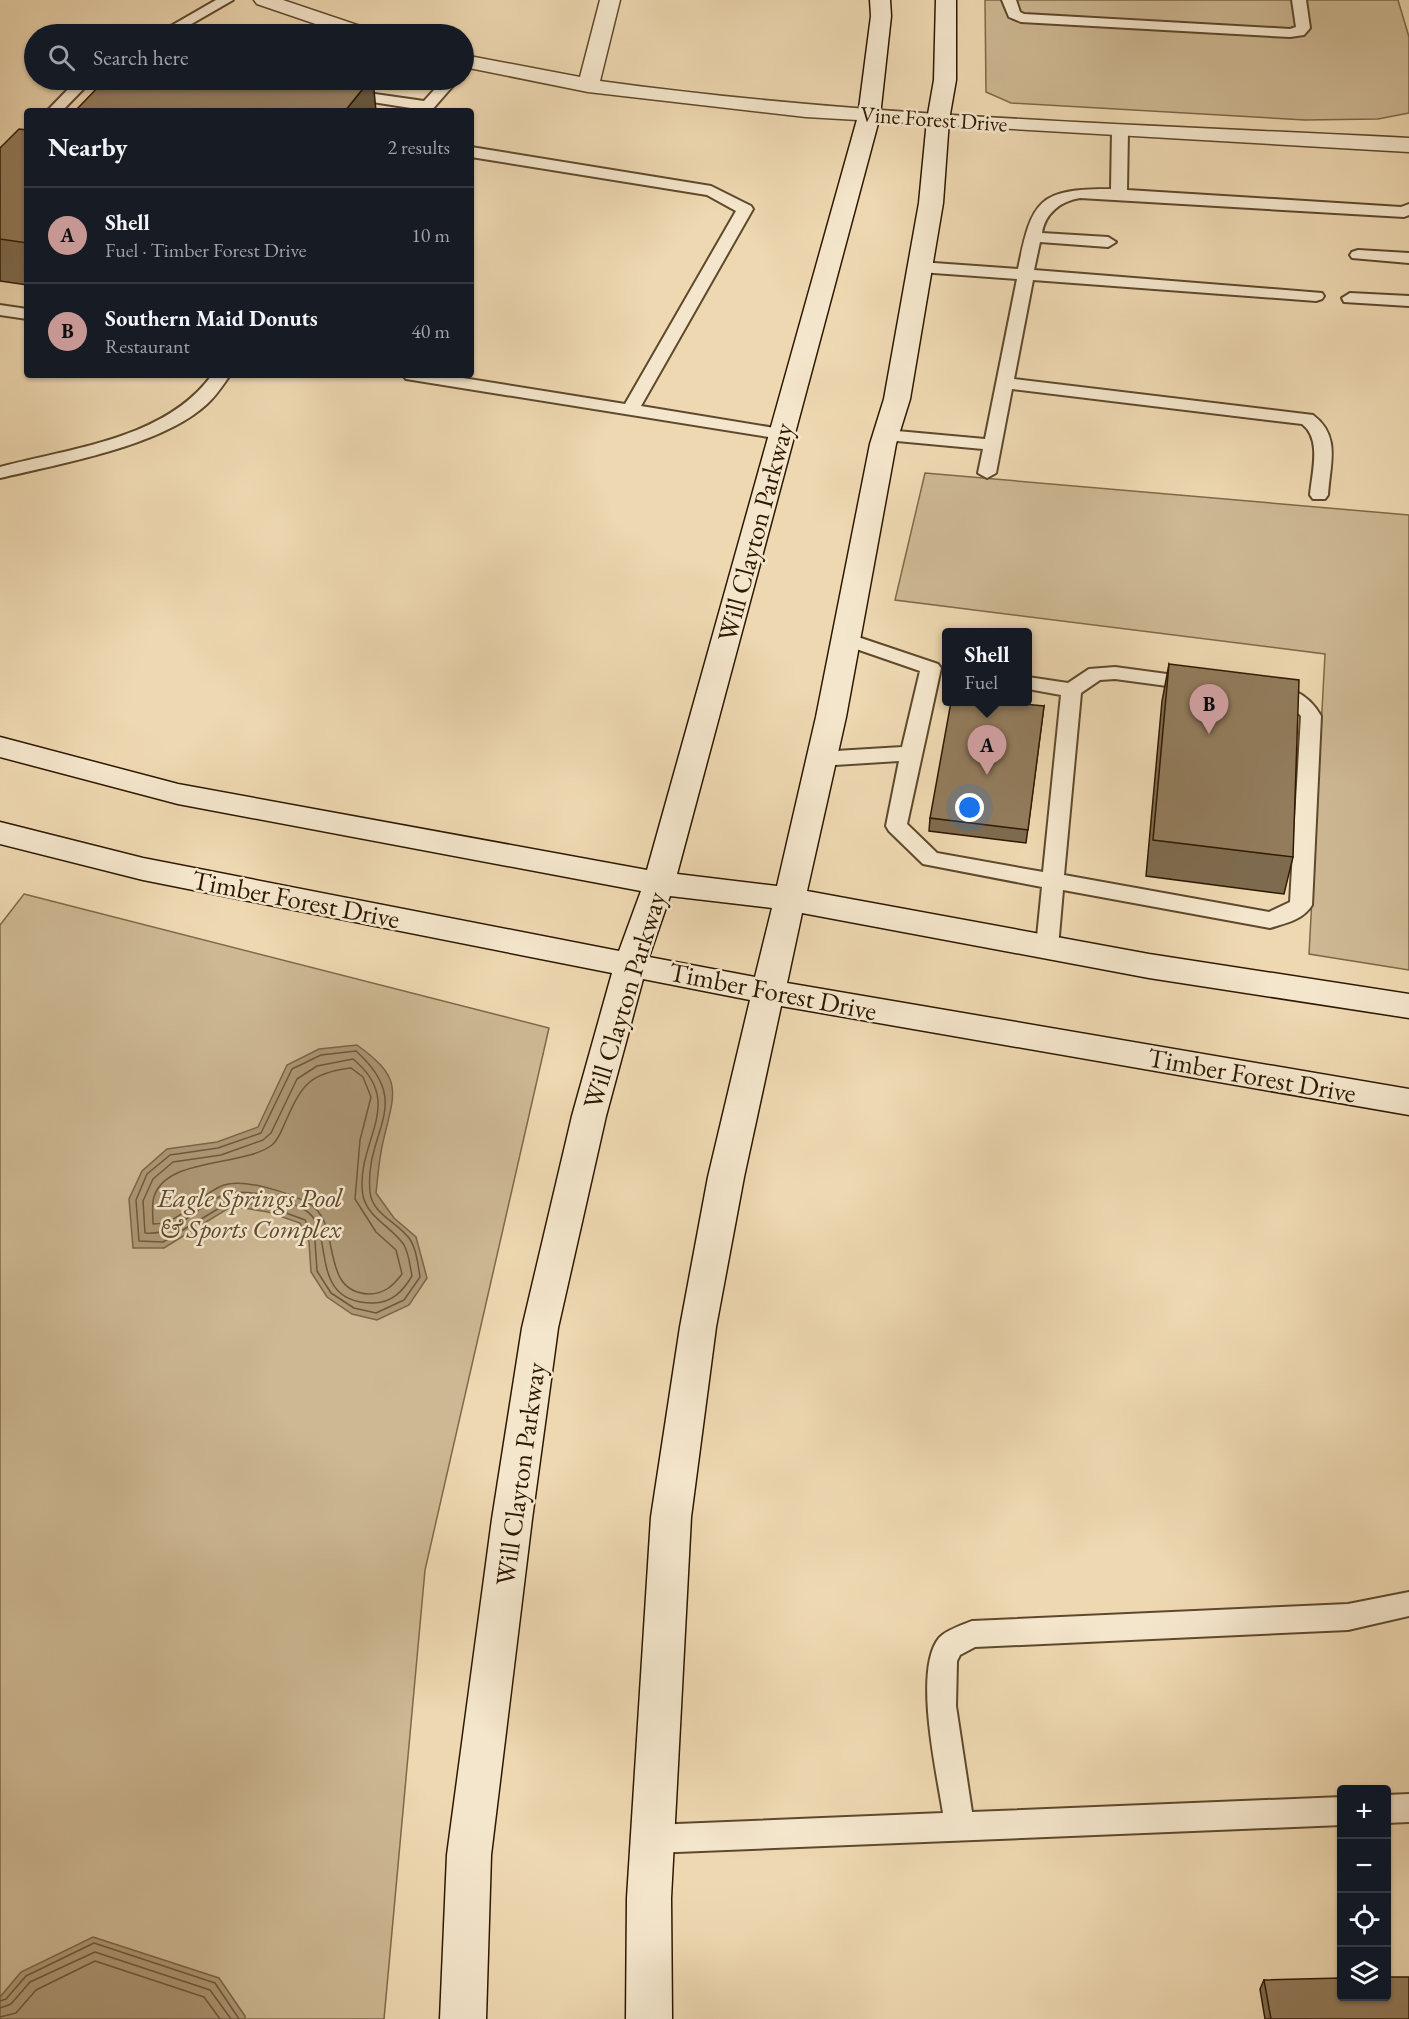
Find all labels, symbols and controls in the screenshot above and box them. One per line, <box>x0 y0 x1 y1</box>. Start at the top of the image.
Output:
search box <box>24 24 474 90</box>
icon: search <box>45 41 78 74</box>
text: Search here <box>93 43 188 72</box>
street label: Vine Forest Drive <box>860 99 1009 139</box>
text: Nearby <box>48 130 128 164</box>
text: 2 results <box>387 134 450 160</box>
text: Shell <box>105 208 150 237</box>
text: A <box>60 222 75 248</box>
text: 10 m <box>411 222 450 248</box>
text: Fuel · Timber Forest Drive <box>105 237 307 263</box>
text: Southern Maid Donuts <box>105 304 318 333</box>
text: B <box>61 318 74 344</box>
text: 40 m <box>411 318 450 344</box>
text: Restaurant <box>105 333 190 359</box>
street label: Will Clayton Parkway <box>709 419 801 645</box>
popup <box>942 628 1032 706</box>
text: Shell <box>965 640 1009 669</box>
text: Fuel <box>965 669 998 695</box>
pin: B <box>1190 684 1228 734</box>
pin: A <box>968 726 1006 775</box>
your location <box>955 793 984 822</box>
street label: Timber Forest Drive <box>189 862 403 936</box>
street label: Will Clayton Parkway <box>574 887 674 1113</box>
street label: Timber Forest Drive <box>666 954 880 1028</box>
street label: Timber Forest Drive <box>1145 1039 1359 1111</box>
park label: Eagle Springs Pool & Sports Complex <box>156 1180 344 1246</box>
street label: Will Clayton Parkway <box>487 1360 553 1588</box>
map controls <box>1337 1785 1391 2001</box>
button: + <box>1337 1785 1391 1839</box>
button: − <box>1337 1839 1391 1893</box>
button: locate <box>1337 1893 1391 1947</box>
button: layers <box>1337 1947 1391 2001</box>

